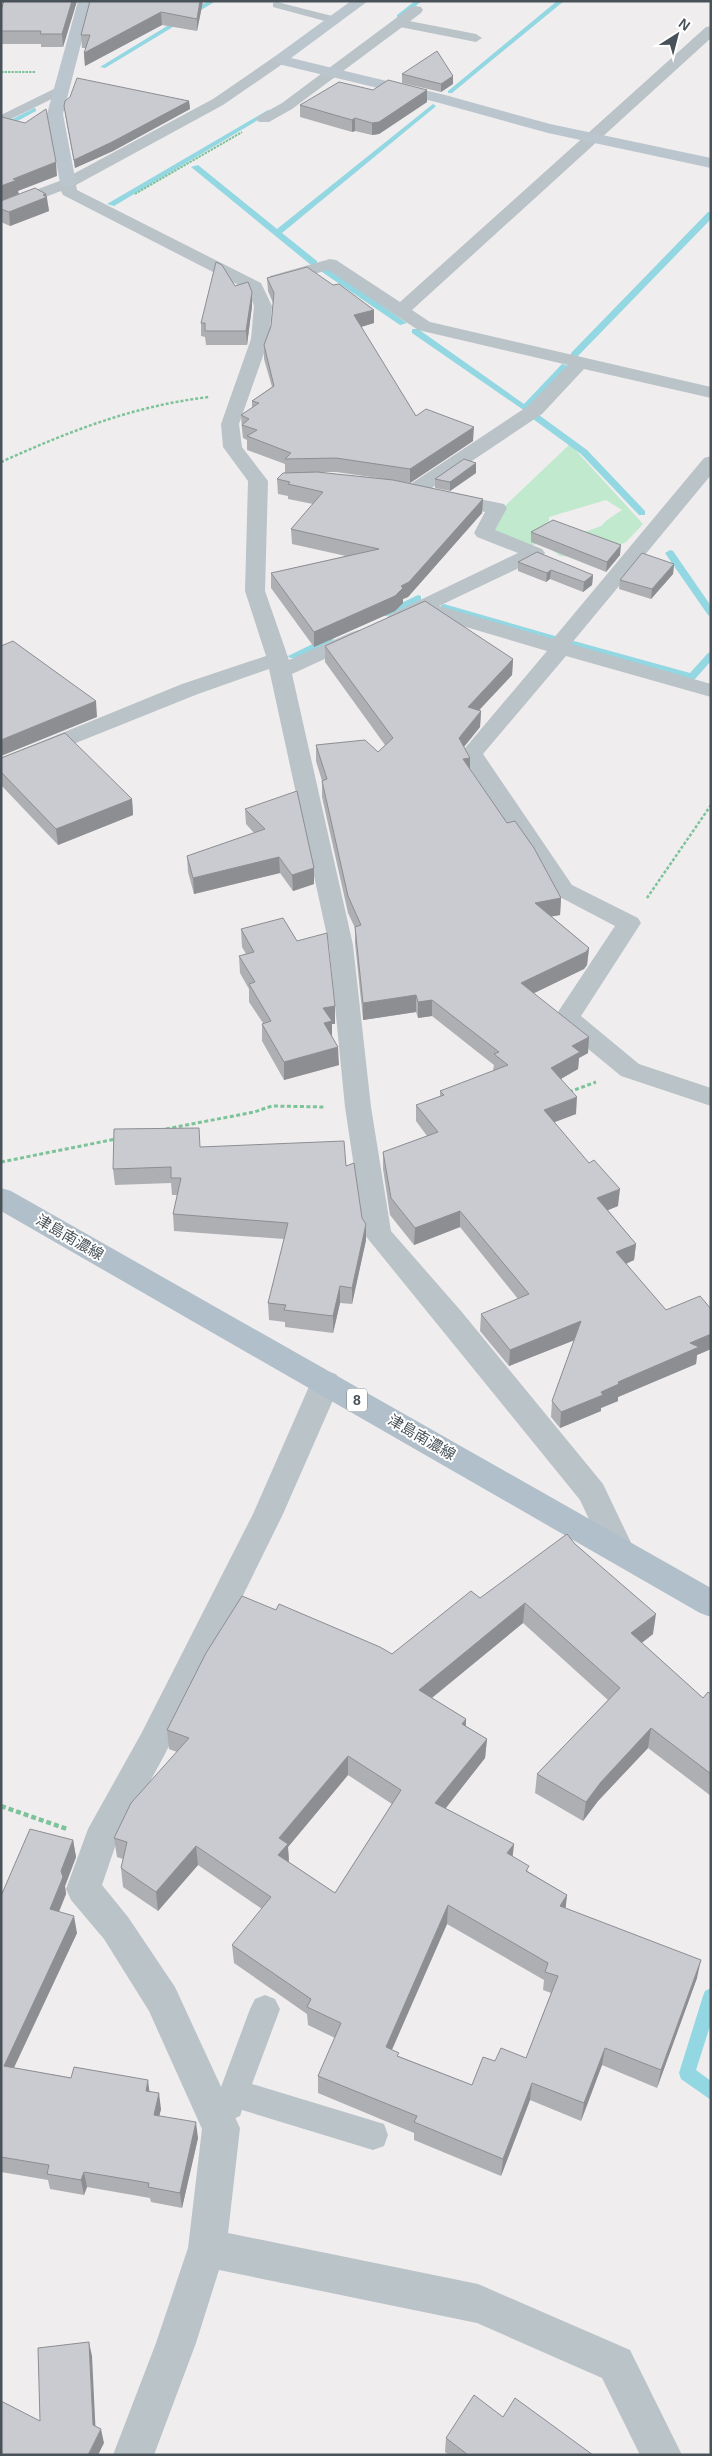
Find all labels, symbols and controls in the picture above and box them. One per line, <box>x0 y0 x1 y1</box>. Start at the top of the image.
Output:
north arrow <box>652 10 702 60</box>
text: N <box>676 15 693 34</box>
street label: 津島南濃線 <box>33 1211 107 1263</box>
road number: 8 <box>347 1388 367 1412</box>
street label: 津島南濃線 <box>385 1411 459 1463</box>

